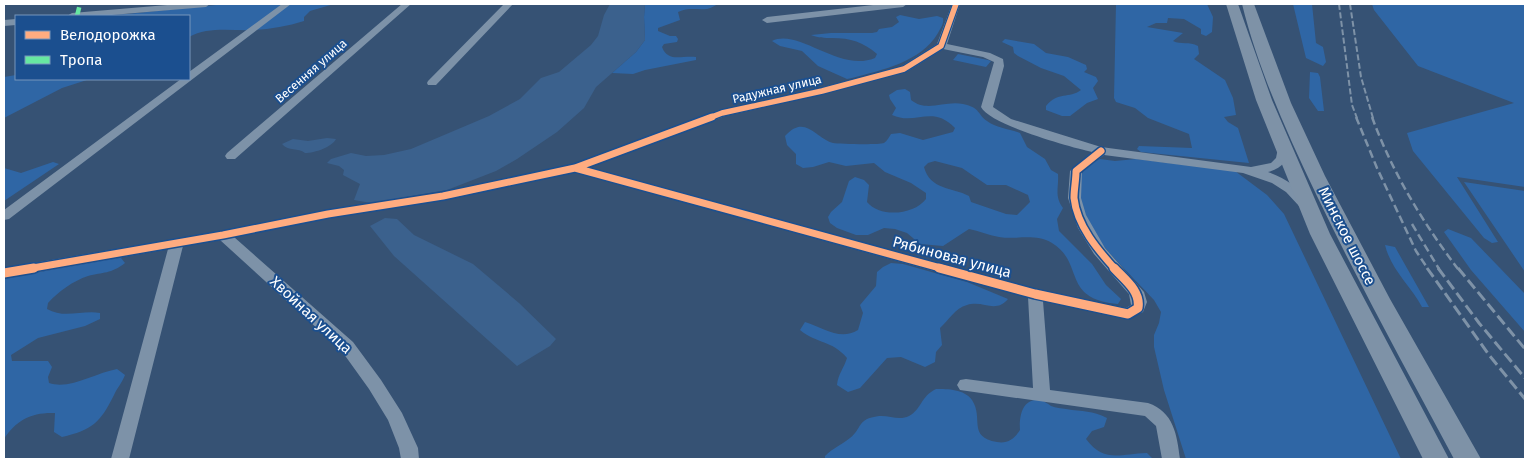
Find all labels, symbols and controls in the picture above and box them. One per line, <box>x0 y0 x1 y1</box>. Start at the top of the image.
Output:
legend <box>15 15 190 80</box>
text: Велодорожка <box>60 26 156 44</box>
street label: Весенняя улица <box>272 36 350 106</box>
text: Тропа <box>60 51 102 69</box>
street label: Радужная улица <box>731 72 823 106</box>
street label: Минское шоссе <box>1314 184 1380 288</box>
street label: Рябиновая улица <box>891 232 1013 282</box>
street label: Хвойная улица <box>266 272 356 358</box>

